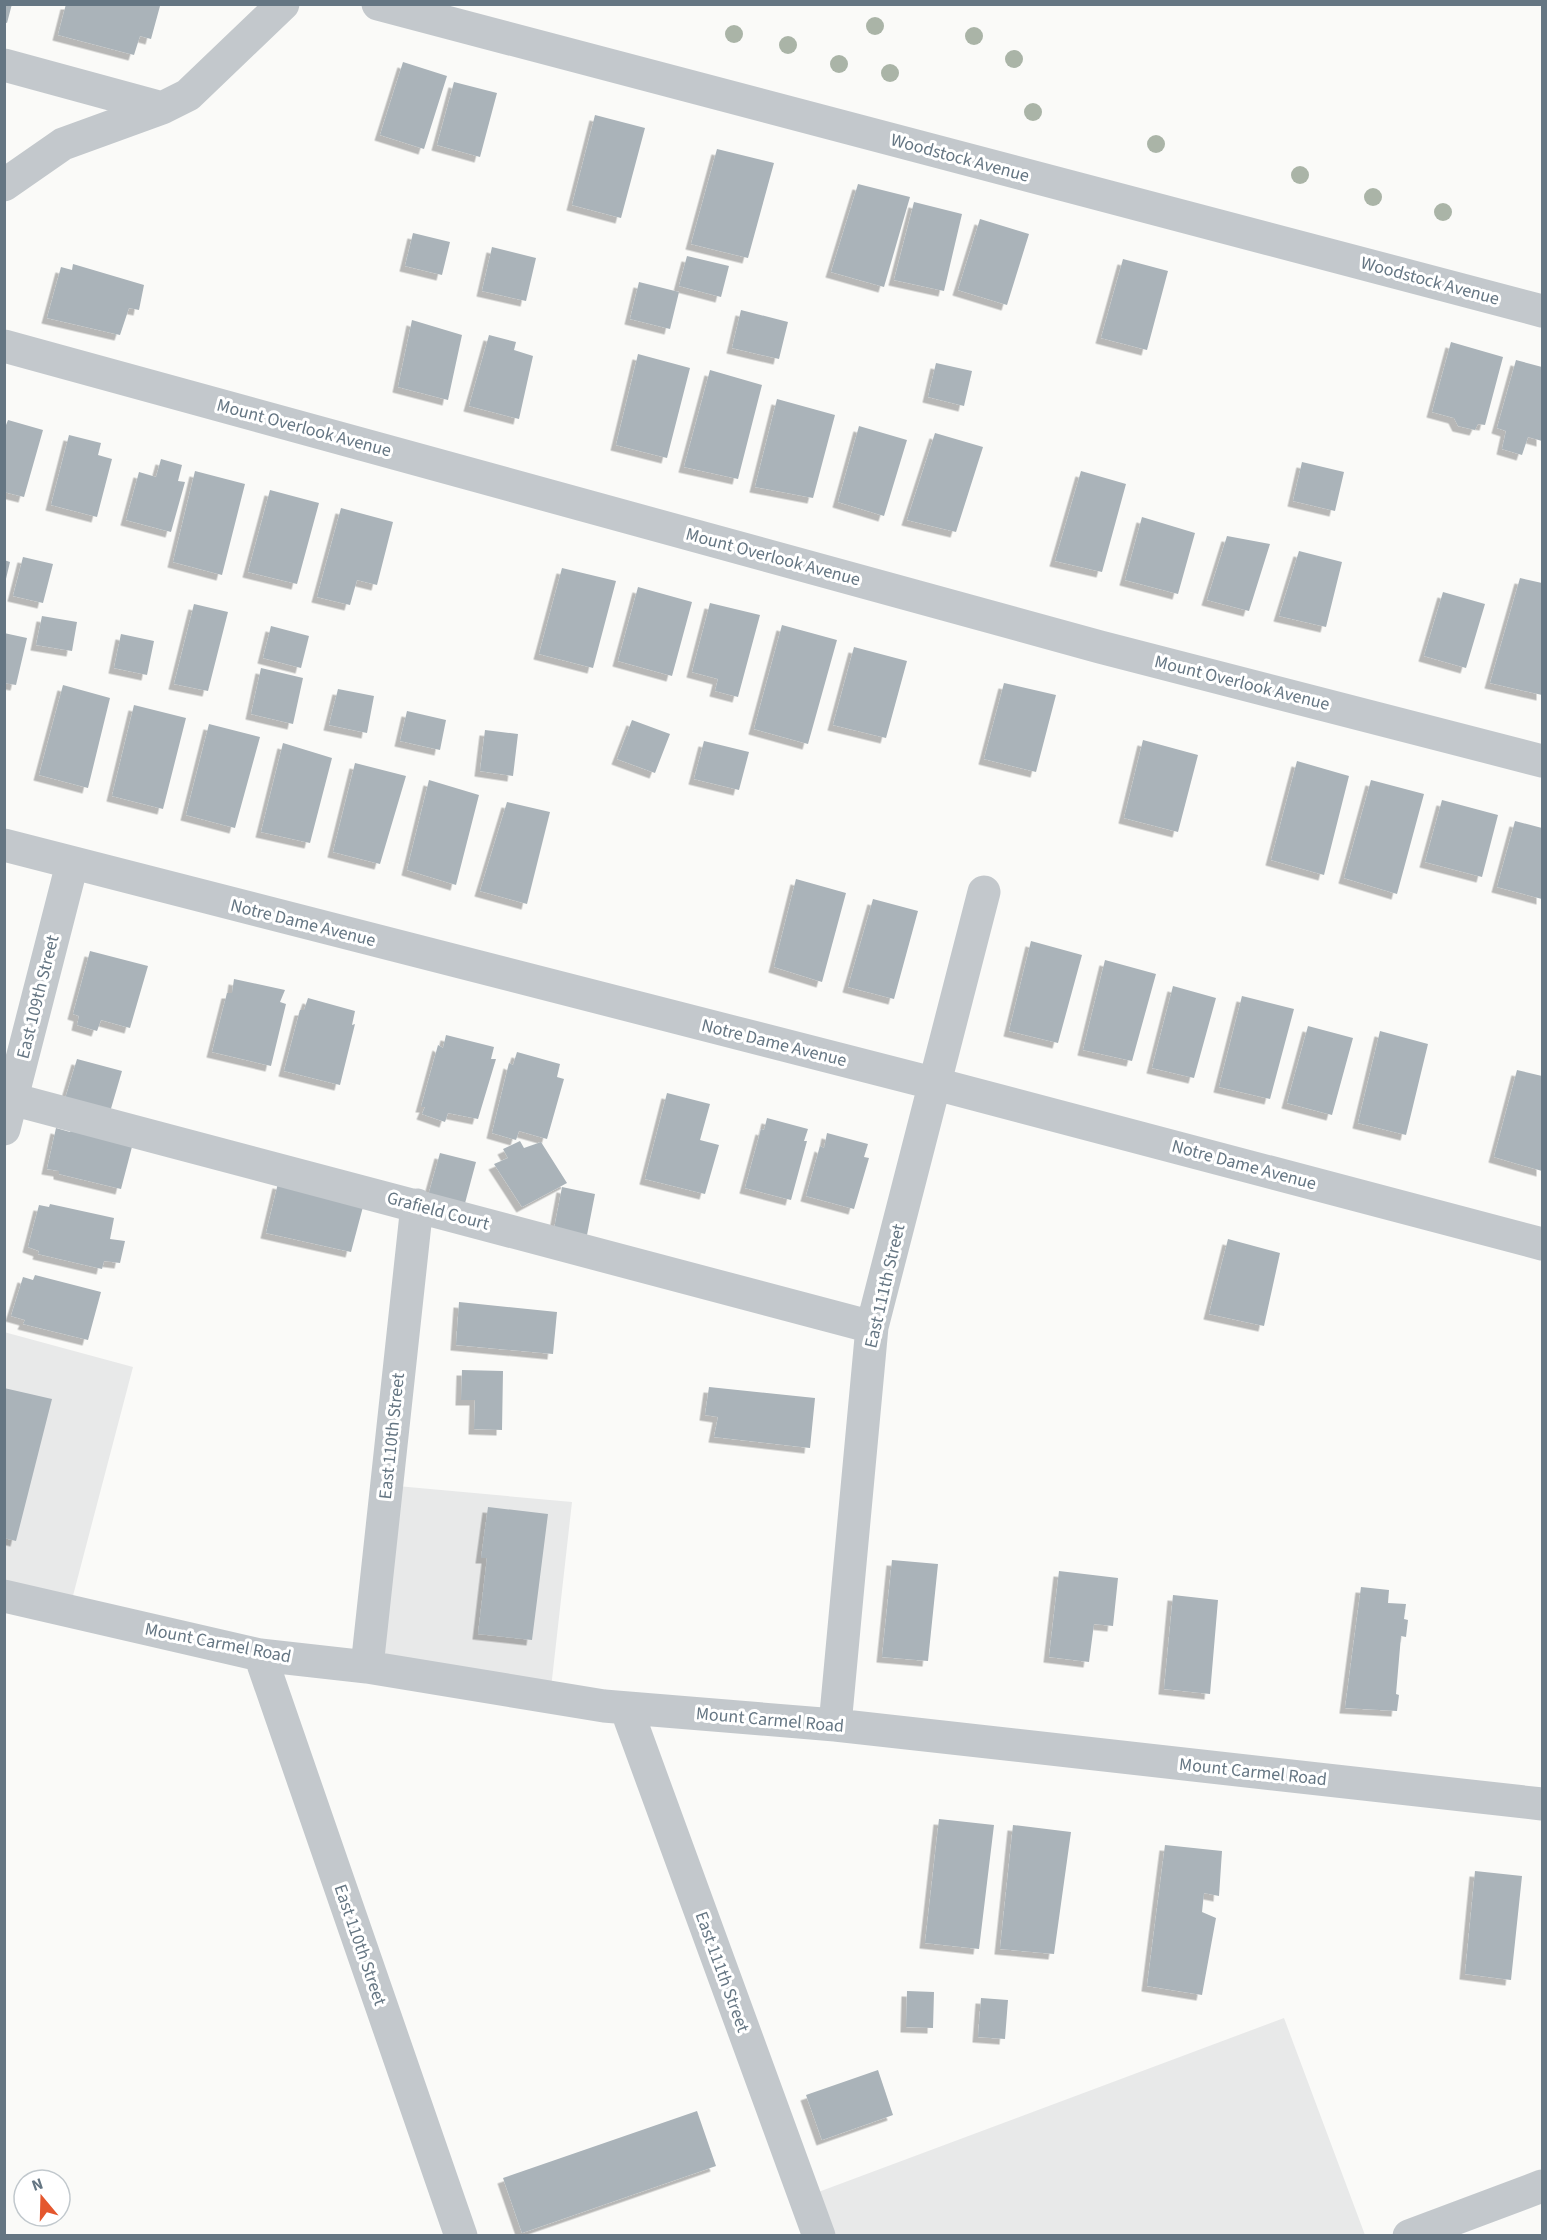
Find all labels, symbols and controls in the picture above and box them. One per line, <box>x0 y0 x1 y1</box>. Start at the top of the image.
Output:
street label: Woodstock Avenue <box>888 127 1032 189</box>
street label: Woodstock Avenue <box>1358 250 1502 312</box>
street label: Mount Overlook Avenue <box>214 393 394 463</box>
street label: Mount Overlook Avenue <box>683 522 863 592</box>
street label: Mount Overlook Avenue <box>1152 649 1332 717</box>
street label: Notre Dame Avenue <box>228 893 378 953</box>
street label: East 109th Street <box>11 932 65 1062</box>
street label: Notre Dame Avenue <box>699 1013 849 1073</box>
street label: Notre Dame Avenue <box>1169 1134 1319 1196</box>
street label: Grafield Court <box>384 1185 492 1237</box>
street label: East 111th Street <box>859 1221 911 1351</box>
street label: East 110th Street <box>373 1372 411 1500</box>
street label: Mount Carmel Road <box>143 1617 293 1669</box>
street label: Mount Carmel Road <box>695 1701 845 1739</box>
street label: Mount Carmel Road <box>1178 1752 1328 1792</box>
street label: East 110th Street <box>328 1881 392 2009</box>
street label: East 111th Street <box>689 1908 755 2036</box>
north arrow <box>12 2168 72 2228</box>
text: N <box>29 2173 46 2197</box>

